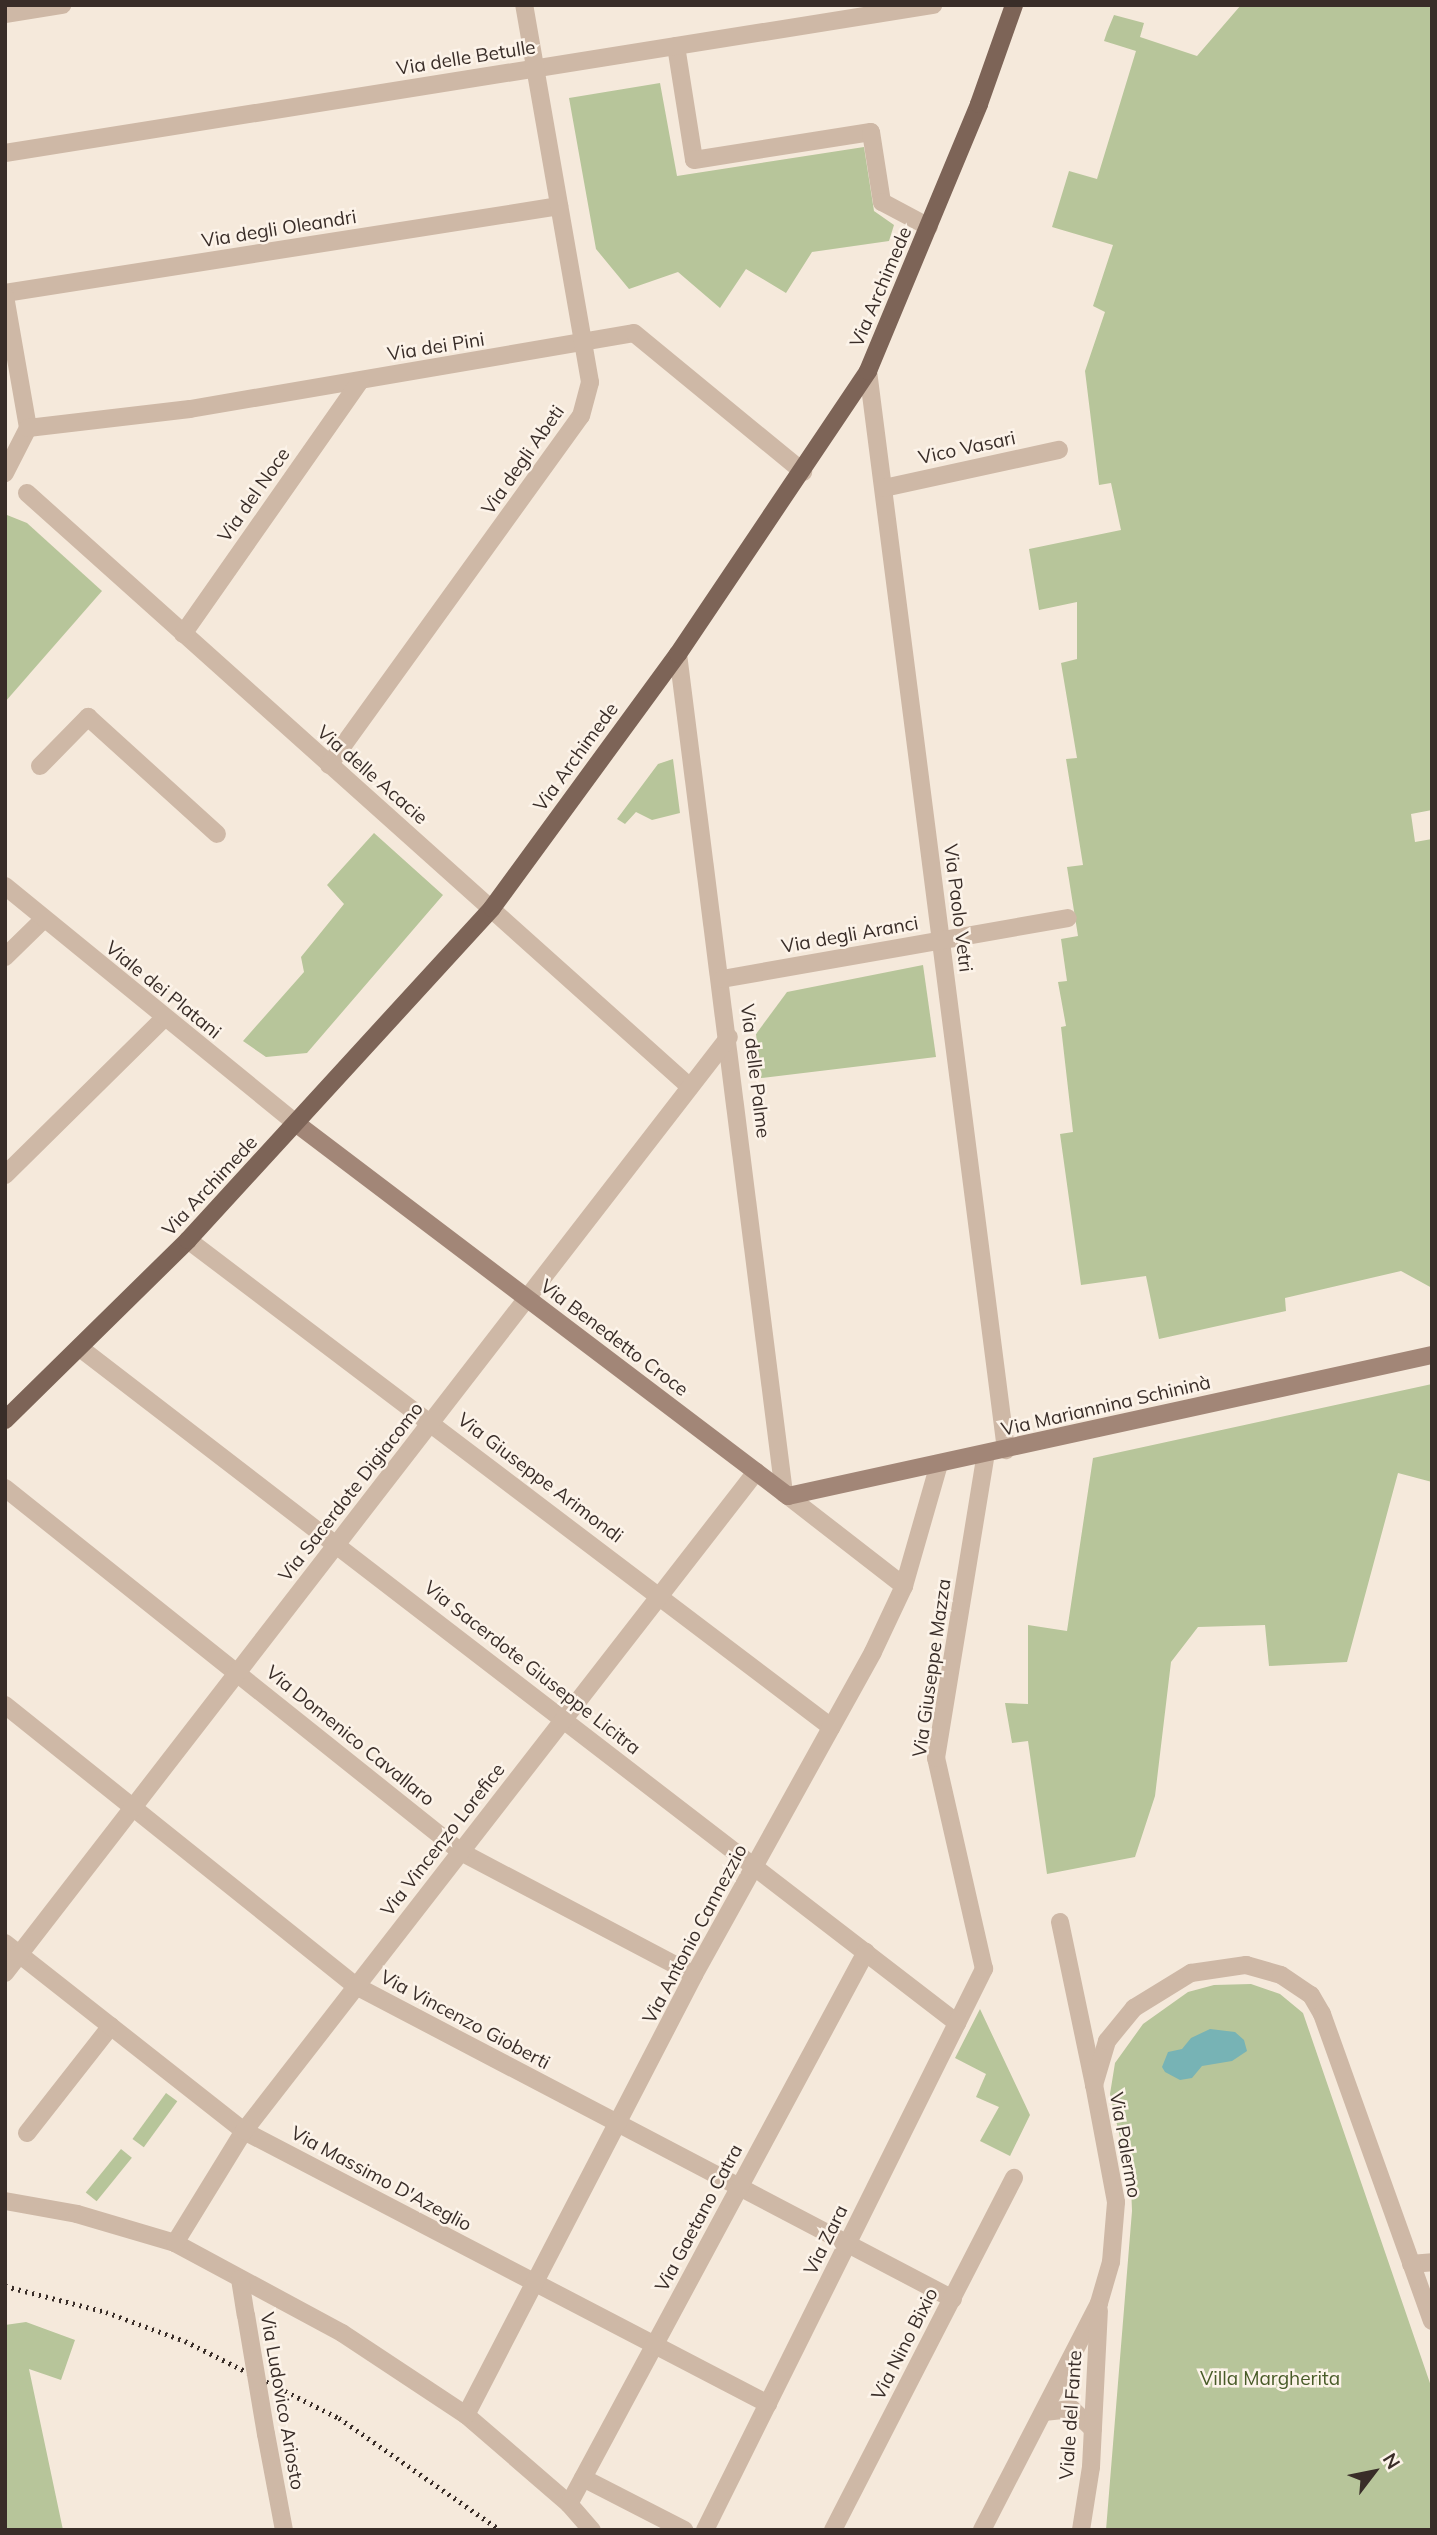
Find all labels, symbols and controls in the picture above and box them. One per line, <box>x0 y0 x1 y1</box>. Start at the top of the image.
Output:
street label: Via delle Betulle <box>395 36 537 80</box>
street label: Via degli Oleandri <box>200 206 358 252</box>
street label: Via Archimede <box>845 223 917 351</box>
street label: Via dei Pini <box>386 328 486 366</box>
street label: Via degli Abeti <box>477 401 569 519</box>
street label: Vico Vasari <box>916 427 1018 469</box>
street label: Via del Noce <box>213 443 295 547</box>
street label: Via Archimede <box>529 698 623 816</box>
street label: Via delle Acacie <box>312 721 432 829</box>
street label: Via Paolo Vetri <box>939 843 977 973</box>
street label: Via degli Aranci <box>780 912 920 958</box>
street label: Viale dei Platani <box>101 936 225 1044</box>
street label: Via delle Palme <box>735 1003 775 1139</box>
street label: Via Archimede <box>158 1131 262 1241</box>
street label: Via Benedetto Croce <box>535 1275 693 1401</box>
street label: Via Mariannina Schininà <box>999 1371 1213 1441</box>
street label: Via Sacerdote Digiacomo <box>274 1398 428 1586</box>
street label: Via Giuseppe Arimondi <box>453 1408 627 1548</box>
street label: Via Sacerdote Giuseppe Licitra <box>419 1576 645 1760</box>
street label: Via Giuseppe Mazza <box>908 1577 956 1759</box>
street label: Via Domenico Cavallaro <box>261 1661 439 1811</box>
street label: Via Vincenzo Lorefice <box>376 1759 510 1921</box>
street label: Via Antonio Cannezzio <box>638 1840 752 2028</box>
street label: Via Vincenzo Gioberti <box>376 1966 554 2074</box>
street label: Via Palermo <box>1105 2090 1145 2200</box>
street label: Via Massimo D'Azeglio <box>287 2122 475 2236</box>
street label: Via Gaetano Catra <box>651 2140 747 2296</box>
street label: Via Zara <box>799 2201 853 2279</box>
street label: Via Nino Bixio <box>867 2284 943 2404</box>
street label: Via Ludovico Ariosto <box>255 2310 309 2492</box>
street label: Viale del Fante <box>1055 2349 1087 2481</box>
park label: Villa Margherita <box>1200 2368 1340 2390</box>
north arrow <box>1339 2437 1409 2507</box>
text: N <box>1378 2448 1406 2473</box>

